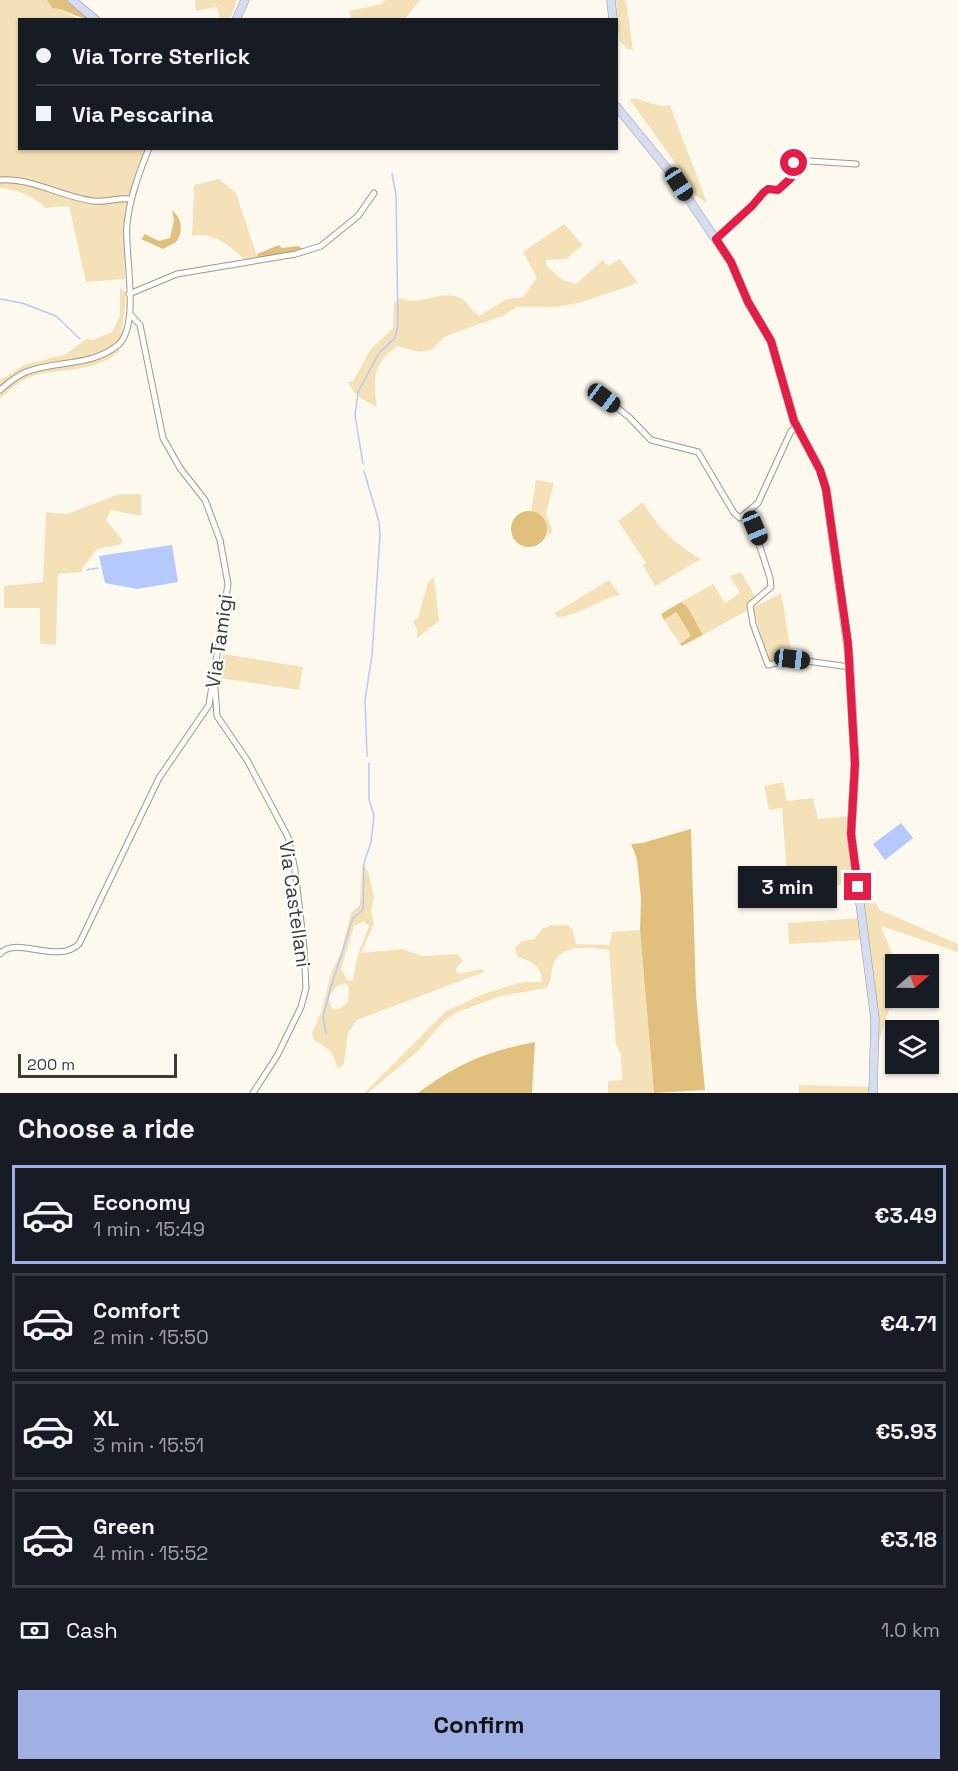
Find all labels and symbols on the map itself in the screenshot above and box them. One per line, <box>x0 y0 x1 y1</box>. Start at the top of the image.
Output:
route start <box>780 149 807 176</box>
car <box>662 164 696 204</box>
car <box>584 380 624 416</box>
car <box>740 508 770 548</box>
street label: Via Tamigi <box>200 592 238 690</box>
car <box>773 648 811 670</box>
street label: Via Castellani <box>273 839 317 969</box>
callout: 3 min <box>738 866 837 908</box>
route end <box>844 873 871 900</box>
north arrow <box>885 954 939 1008</box>
scale bar <box>18 1051 177 1078</box>

